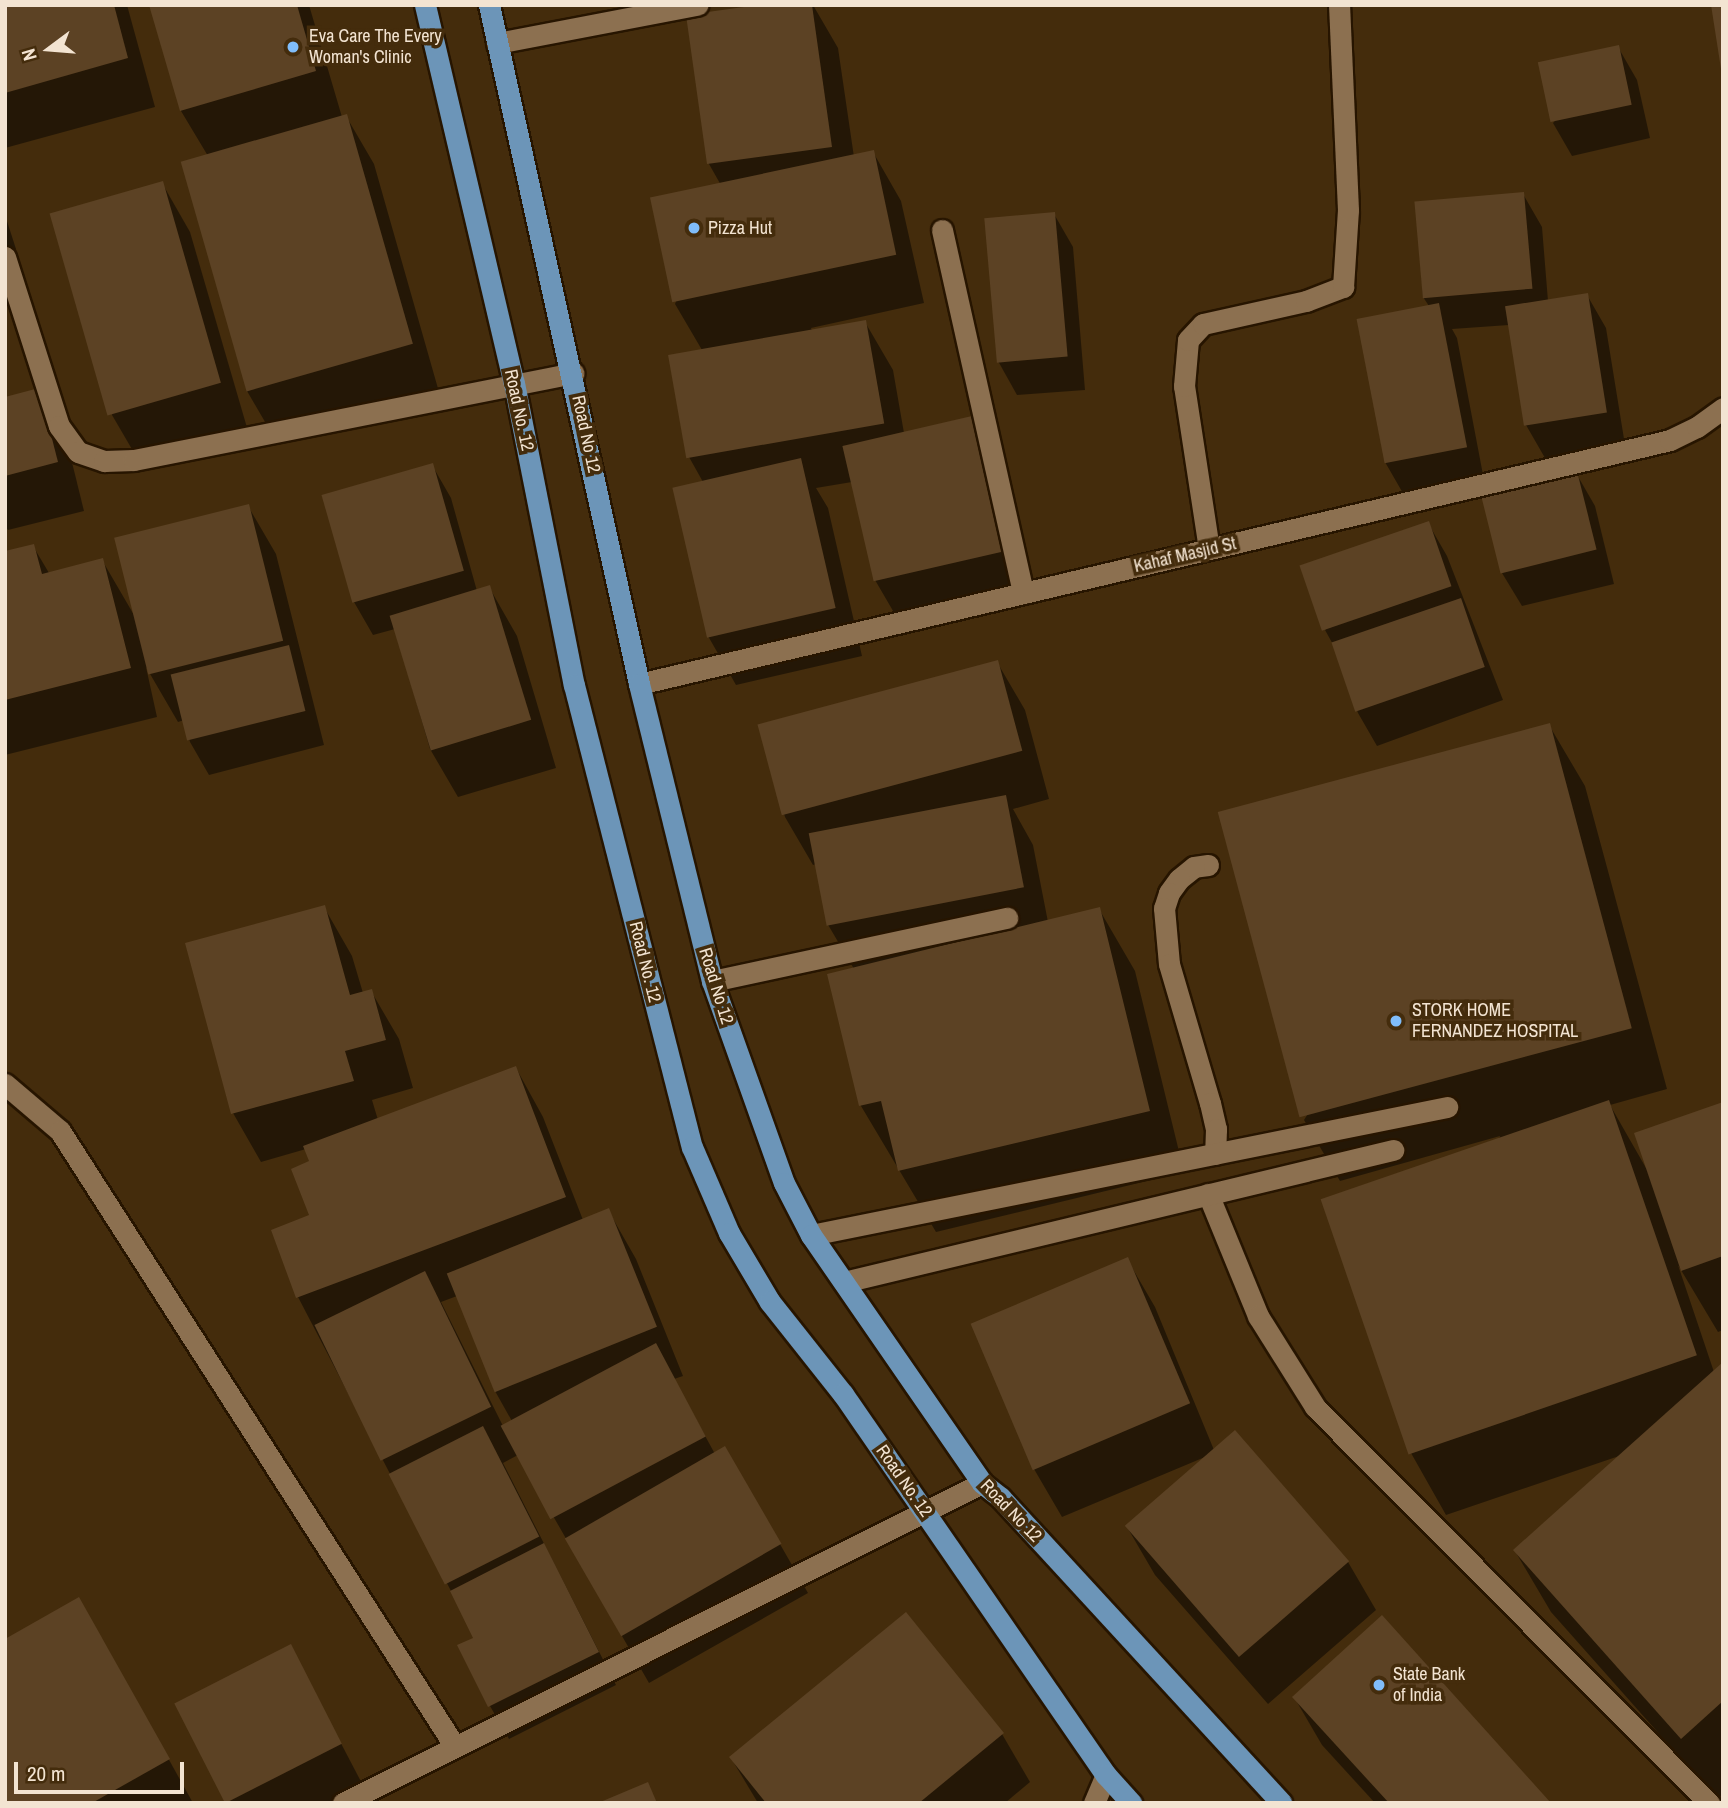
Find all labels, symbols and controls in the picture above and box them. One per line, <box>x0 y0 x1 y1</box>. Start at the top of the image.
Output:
north arrow <box>14 14 84 84</box>
place label: Eva Care The Every Woman's Clinic <box>309 26 442 68</box>
marker: Eva Care The Every Woman's Clinic <box>283 37 303 57</box>
text: N <box>15 46 43 64</box>
place label: Pizza Hut <box>708 217 772 239</box>
marker: Pizza Hut <box>686 220 702 236</box>
street label: Road No. 12 <box>500 367 538 453</box>
street label: Road No 12 <box>567 393 605 475</box>
street label: Kahaf Masjid St <box>1132 533 1238 577</box>
street label: Road No. 12 <box>624 919 666 1005</box>
street label: Road No 12 <box>694 945 738 1027</box>
place label: STORK HOME FERNANDEZ HOSPITAL <box>1412 1000 1578 1042</box>
marker: STORK HOME FERNANDEZ HOSPITAL <box>1386 1011 1406 1031</box>
street label: Road No. 12 <box>871 1441 937 1521</box>
street label: Road No 12 <box>976 1475 1046 1547</box>
place label: State Bank of India <box>1393 1664 1465 1706</box>
marker: State Bank of India <box>1371 1677 1387 1693</box>
scale bar <box>18 1748 187 1792</box>
text: 20 m <box>27 1759 65 1788</box>

